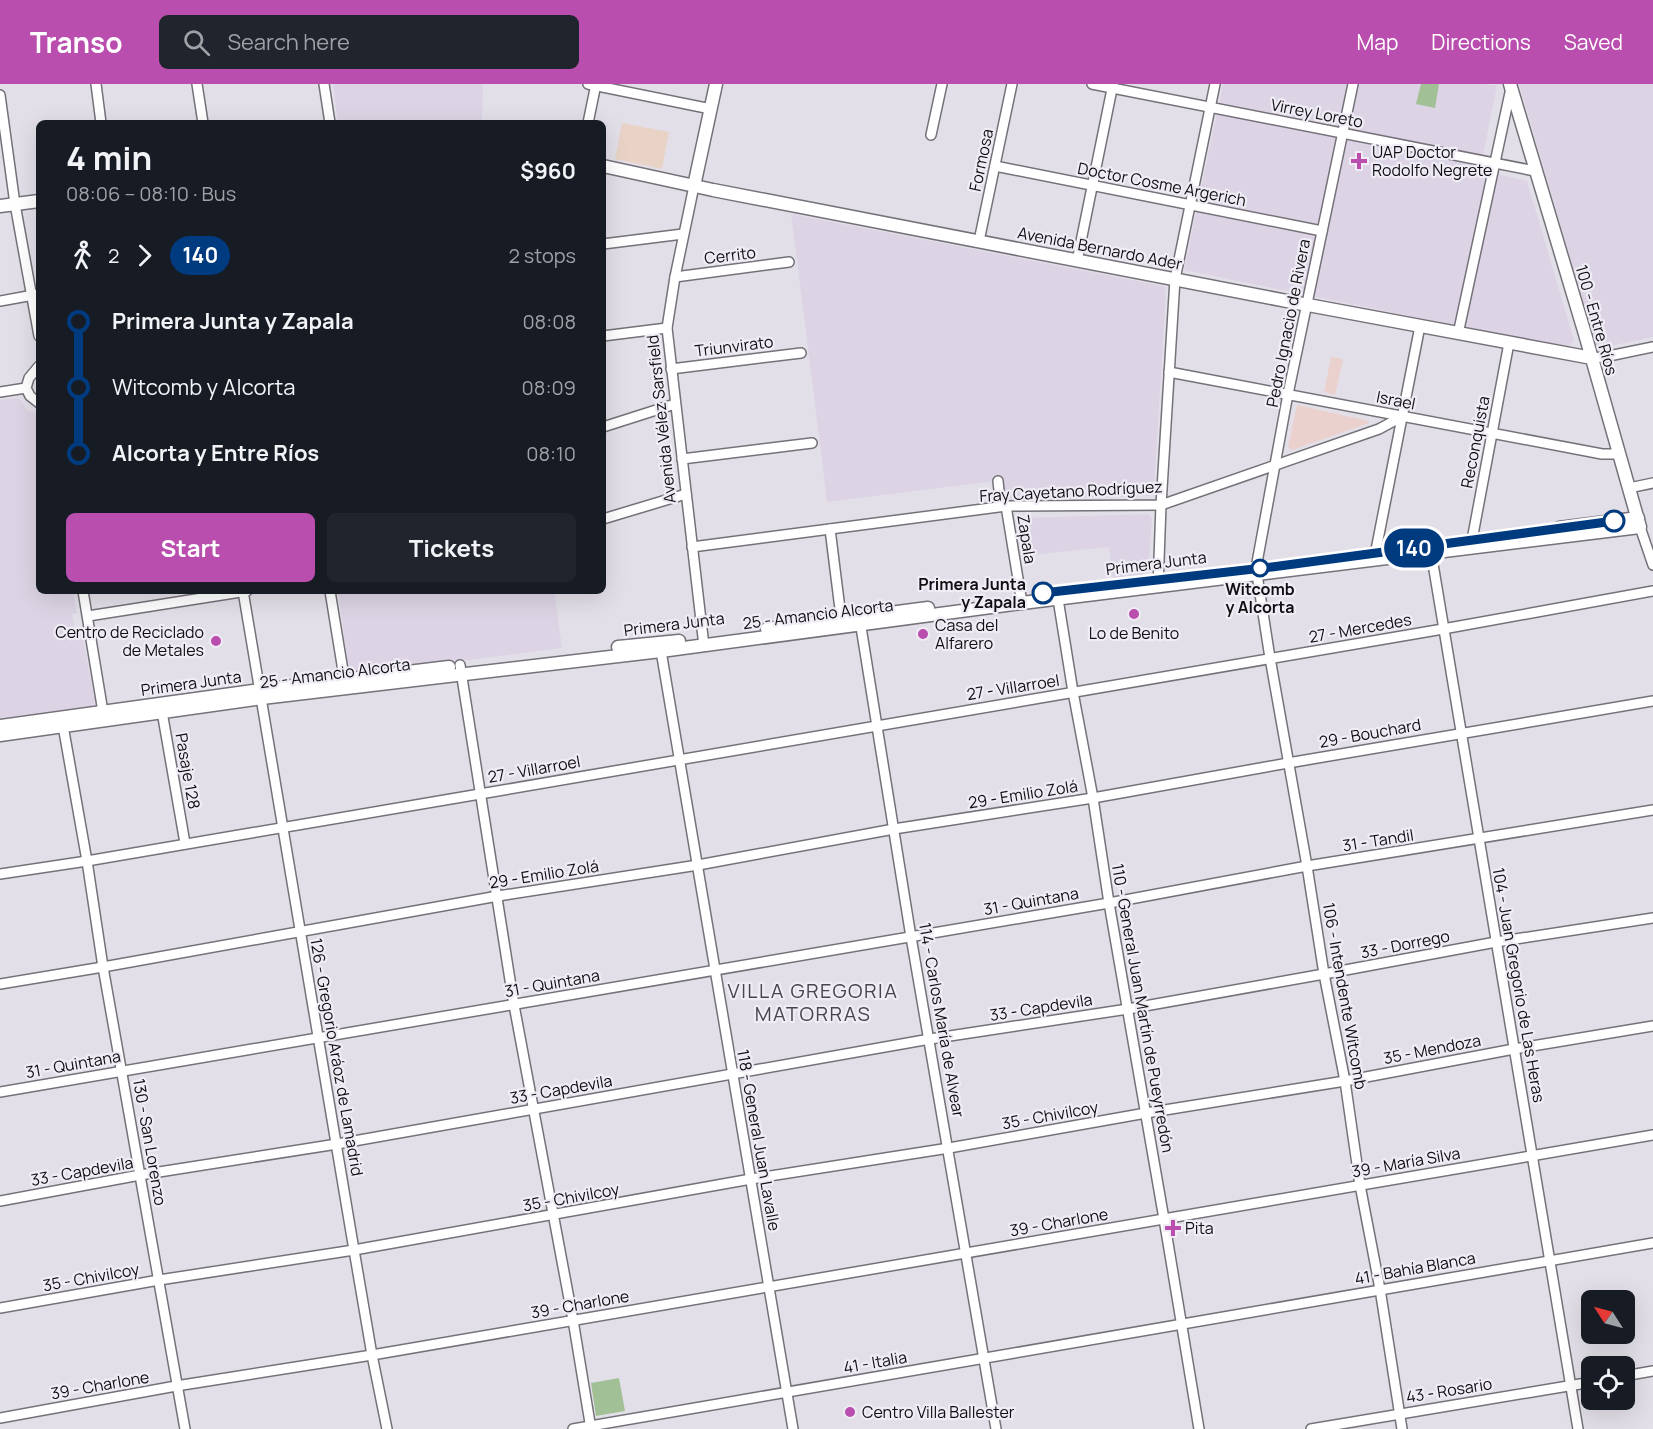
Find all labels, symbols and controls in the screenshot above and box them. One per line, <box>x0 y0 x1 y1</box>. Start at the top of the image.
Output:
search box <box>159 15 579 69</box>
text: Transo <box>30 23 123 61</box>
icon: search <box>180 26 213 59</box>
text: Search here <box>228 27 350 57</box>
text: Map <box>1357 28 1398 56</box>
text: Directions <box>1431 28 1531 56</box>
text: Saved <box>1564 28 1623 56</box>
street label: Virrey Loreto <box>1269 93 1365 133</box>
street label: Formosa <box>964 127 998 193</box>
text: 4 min <box>66 135 152 180</box>
place label: UAP Doctor Rodolfo Negrete <box>1372 141 1492 181</box>
marker: UAP Doctor Rodolfo Negrete <box>1350 152 1368 170</box>
text: $960 <box>520 156 576 186</box>
street label: Doctor Cosme Argerich <box>1076 157 1248 211</box>
text: 08:06 – 08:10 · Bus <box>66 180 236 207</box>
street label: Avenida Bernardo Ader <box>1016 221 1184 275</box>
street label: Pedro Ignacio de Rivera <box>1261 237 1315 409</box>
icon: walk <box>66 239 99 272</box>
icon: forward <box>128 239 161 272</box>
text: 140 <box>182 241 218 269</box>
street label: Cerrito <box>703 241 757 269</box>
text: 2 <box>108 242 119 269</box>
text: 2 stops <box>508 242 576 269</box>
street label: 100 - Entre Ríos <box>1571 262 1623 378</box>
text: Primera Junta y Zapala <box>112 306 354 336</box>
text: 08:08 <box>522 308 576 335</box>
street label: Triunvirato <box>693 330 775 362</box>
street label: Avenida Vélez Sarsfield <box>641 334 681 504</box>
text: Witcomb y Alcorta <box>112 372 296 402</box>
text: 08:09 <box>522 374 576 401</box>
street label: Israel <box>1374 385 1418 415</box>
street label: Reconquista <box>1455 394 1495 490</box>
text: Alcorta y Entre Ríos <box>112 438 319 468</box>
text: 08:10 <box>526 440 576 467</box>
street label: Fray Cayetano Rodríguez <box>979 475 1163 507</box>
unlabelled marker <box>1603 510 1625 532</box>
button: Start <box>66 513 315 582</box>
button: Tickets <box>327 513 576 582</box>
street label: Zapala <box>1012 513 1042 565</box>
line badge: 140 <box>1380 528 1448 568</box>
text: 140 <box>1396 534 1432 562</box>
street label: Primera Junta <box>1104 546 1208 580</box>
marker: Witcomb y Alcorta <box>1251 559 1269 577</box>
place label: Primera Junta y Zapala <box>918 573 1026 613</box>
place label: Witcomb y Alcorta <box>1225 578 1295 618</box>
marker: Primera Junta y Zapala <box>1032 582 1054 604</box>
street label: 25 - Amancio Alcorta <box>741 594 895 634</box>
street label: Primera Junta <box>622 607 726 641</box>
marker: Lo de Benito <box>1127 607 1141 621</box>
street label: 27 - Mercedes <box>1307 608 1413 648</box>
place label: Casa del Alfarero <box>935 614 998 654</box>
place label: Centro de Reciclado de Metales <box>55 621 204 661</box>
place label: Lo de Benito <box>1089 622 1179 644</box>
marker: Casa del Alfarero <box>916 627 930 641</box>
marker: Centro de Reciclado de Metales <box>209 634 223 648</box>
street label: 25 - Amancio Alcorta <box>258 653 412 693</box>
street label: Primera Junta <box>139 665 243 701</box>
street label: 27 - Villarroel <box>965 669 1061 705</box>
street label: 29 - Bouchard <box>1317 713 1423 753</box>
street label: Pasaje 128 <box>171 731 205 811</box>
street label: 27 - Villarroel <box>486 750 582 788</box>
street label: 29 - Emilio Zolá <box>967 774 1079 814</box>
street label: 31 - Tandil <box>1341 824 1415 856</box>
street label: 29 - Emilio Zolá <box>488 854 600 894</box>
street label: 110 - General Juan Martín de Pueyrredón <box>1107 862 1179 1154</box>
street label: 104 - Juan Gregorio de Las Heras <box>1487 866 1551 1104</box>
street label: 31 - Quintana <box>982 882 1080 920</box>
street label: 106 - Intendente Witcomb <box>1318 901 1372 1091</box>
street label: 114 - Carlos María de Alvear <box>914 921 970 1119</box>
street label: 33 - Dorrego <box>1358 925 1452 963</box>
street label: 126 - Gregorio Aráoz de Lamadrid <box>305 936 369 1178</box>
street label: 31 - Quintana <box>503 964 601 1002</box>
district label: VILLA GREGORIA MATORRAS <box>728 977 898 1027</box>
street label: 33 - Capdevila <box>988 988 1094 1026</box>
street label: 35 - Mendoza <box>1381 1029 1483 1069</box>
street label: 31 - Quintana <box>24 1045 122 1083</box>
street label: 118 - General Juan Lavalle <box>732 1048 786 1232</box>
street label: 33 - Capdevila <box>508 1069 614 1109</box>
street label: 130 - San Lorenzo <box>128 1077 172 1207</box>
street label: 35 - Chivilcoy <box>1000 1096 1101 1134</box>
street label: 39 - María Silva <box>1350 1142 1462 1182</box>
street label: 33 - Capdevila <box>29 1151 135 1191</box>
street label: 35 - Chivilcoy <box>521 1178 622 1216</box>
street label: 39 - Charlone <box>1008 1203 1110 1241</box>
place label: Pita <box>1185 1217 1214 1239</box>
marker: Pita <box>1166 1221 1180 1235</box>
street label: 41 - Bahía Blanca <box>1353 1247 1477 1289</box>
street label: 35 - Chivilcoy <box>41 1258 142 1296</box>
street label: 39 - Charlone <box>529 1285 631 1323</box>
north arrow <box>1581 1290 1635 1344</box>
map controls <box>1581 1290 1635 1410</box>
street label: 41 - Italia <box>841 1346 909 1378</box>
button: locate <box>1581 1356 1635 1410</box>
street label: 39 - Charlone <box>49 1366 151 1404</box>
street label: 43 - Rosario <box>1404 1372 1494 1408</box>
place label: Centro Villa Ballester <box>862 1401 1015 1423</box>
marker: Centro Villa Ballester <box>843 1405 857 1419</box>

